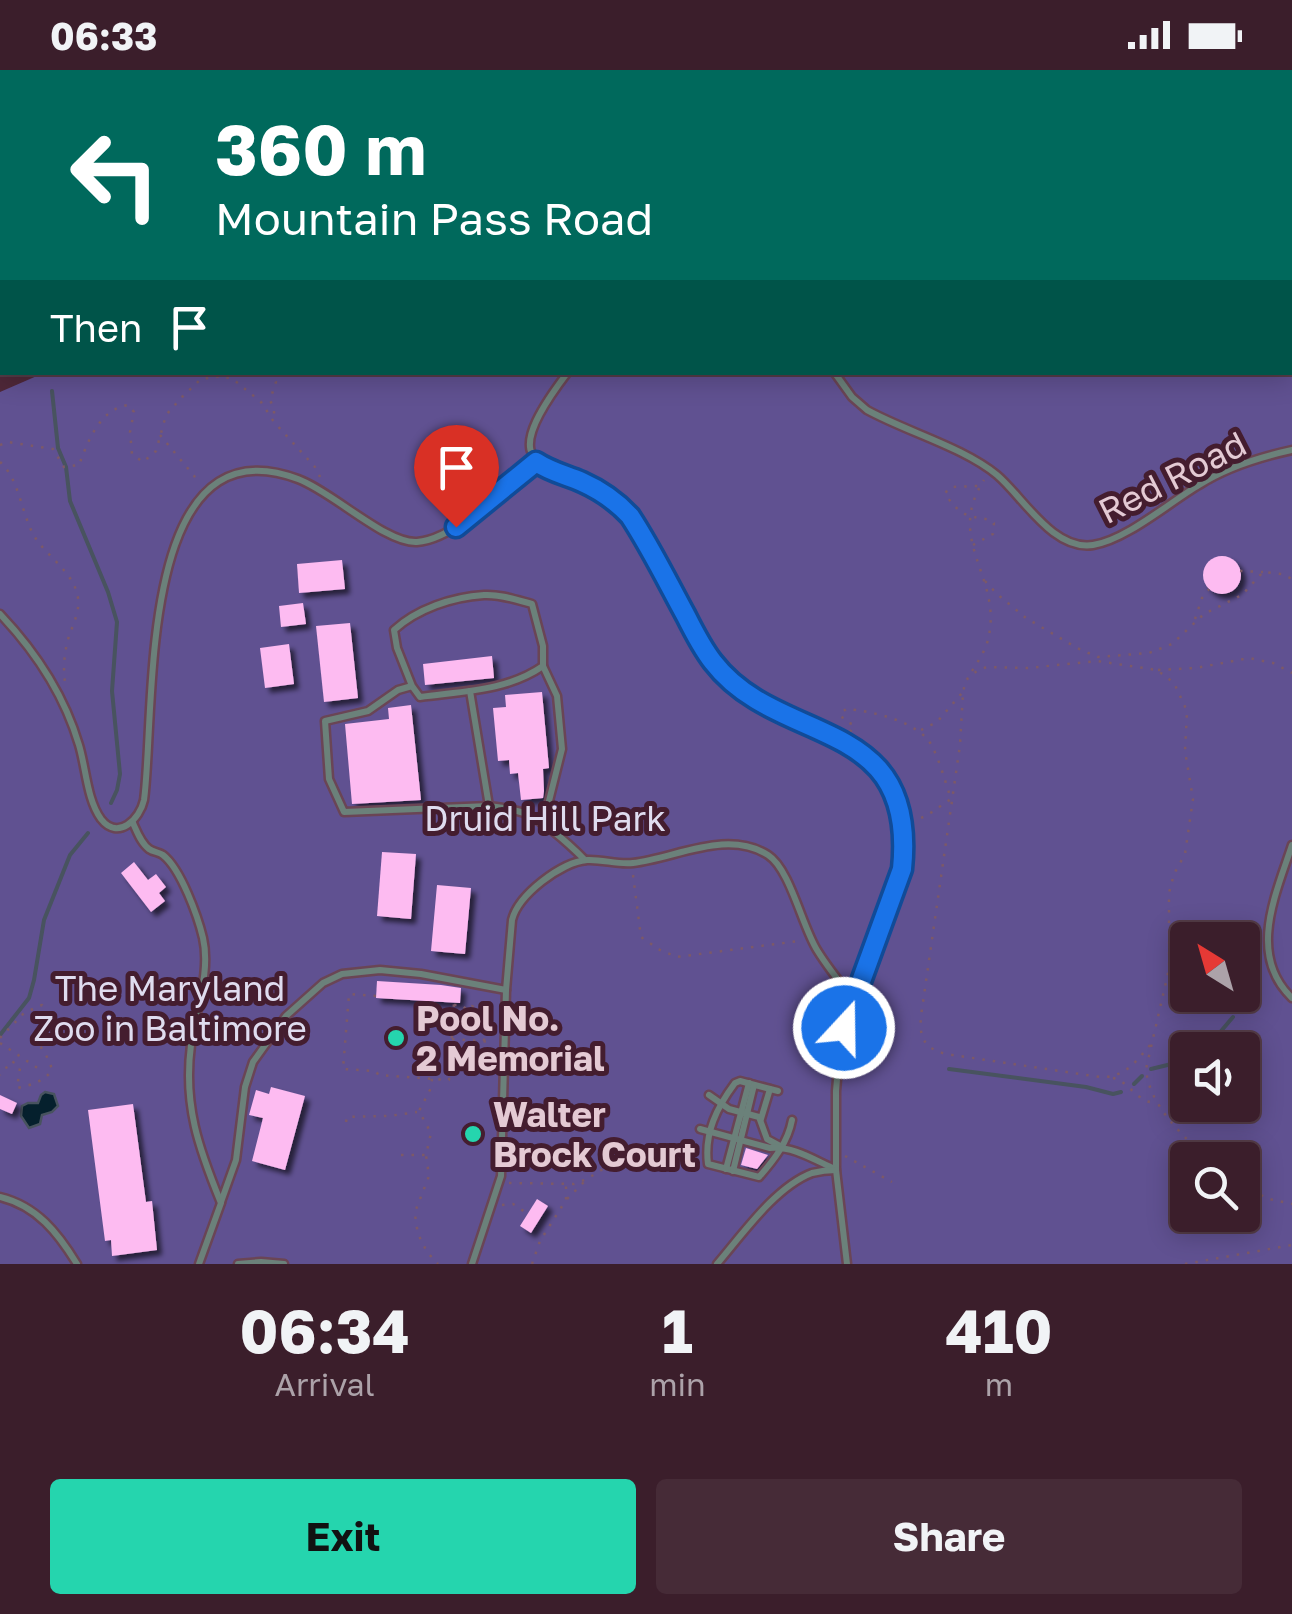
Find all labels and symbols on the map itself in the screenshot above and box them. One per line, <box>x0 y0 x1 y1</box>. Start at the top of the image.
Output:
street label: Red Road <box>1091 422 1253 532</box>
pin <box>414 425 499 528</box>
park label: Druid Hill Park <box>424 797 666 839</box>
north arrow <box>1170 922 1260 1012</box>
park label: The Maryland Zoo in Baltimore <box>33 967 307 1049</box>
position arrow <box>792 976 896 1080</box>
place label: Pool No. 2 Memorial <box>416 997 605 1079</box>
marker: Pool No. 2 Memorial <box>385 1027 407 1049</box>
place label: Walter Brock Court <box>493 1093 696 1175</box>
marker: Walter Brock Court <box>462 1123 484 1145</box>

